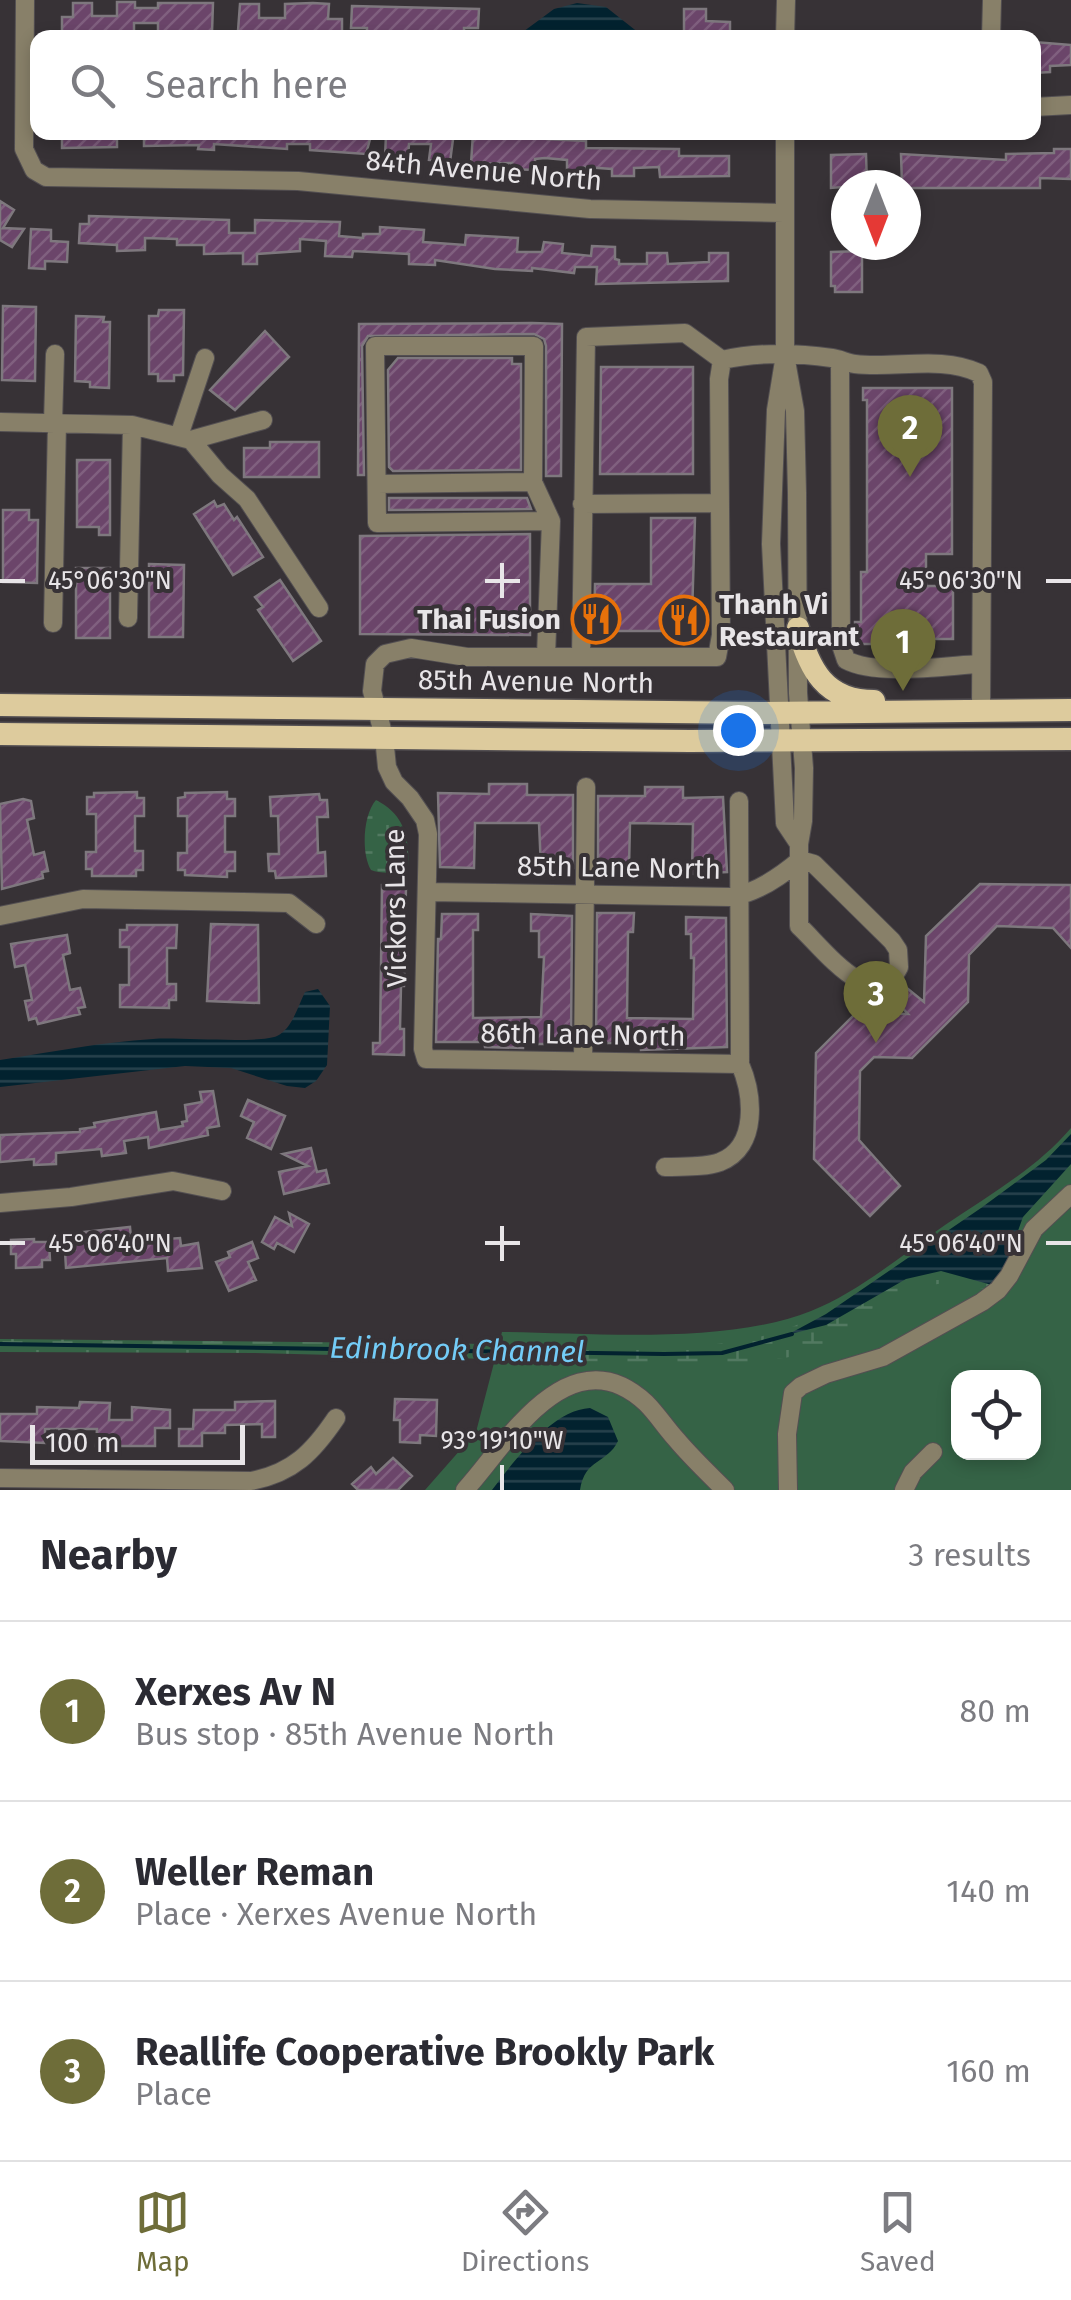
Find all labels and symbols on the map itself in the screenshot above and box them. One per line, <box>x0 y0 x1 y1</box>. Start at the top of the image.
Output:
street label: 84th Avenue North <box>364 144 604 197</box>
north arrow <box>831 170 921 260</box>
pin: 2 <box>878 394 942 477</box>
text: 45°06'30"N <box>48 566 172 596</box>
text: 45°06'30"N <box>899 566 1023 596</box>
place label: Thanh Vi Restaurant <box>719 588 860 653</box>
restaurant icon: Thai Fusion <box>570 593 622 645</box>
restaurant icon: Thanh Vi Restaurant <box>658 594 710 646</box>
place label: Thai Fusion <box>417 603 561 636</box>
pin: 1 <box>870 608 936 691</box>
street label: 85th Avenue North <box>418 663 654 700</box>
your location <box>713 705 764 756</box>
street label: Vickors Lane <box>378 828 413 988</box>
street label: 85th Lane North <box>517 849 721 886</box>
pin: 3 <box>844 960 908 1043</box>
street label: 86th Lane North <box>480 1016 686 1053</box>
text: 45°06'40"N <box>48 1229 172 1259</box>
text: 45°06'40"N <box>899 1229 1023 1259</box>
water label: Edinbrook Channel <box>329 1330 585 1370</box>
scale bar <box>30 1420 245 1464</box>
text: 93°19'10"W <box>441 1426 564 1456</box>

